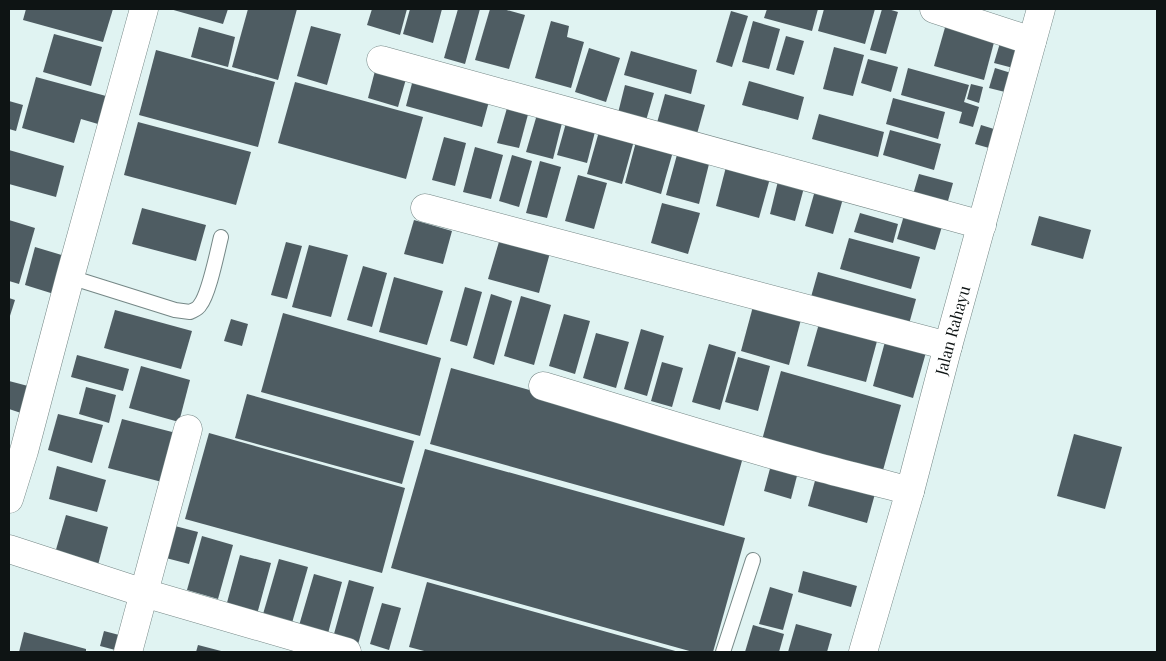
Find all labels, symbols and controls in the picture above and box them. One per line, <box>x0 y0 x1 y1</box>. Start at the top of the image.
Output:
street label: Jalan Rahayu <box>930 283 974 378</box>

